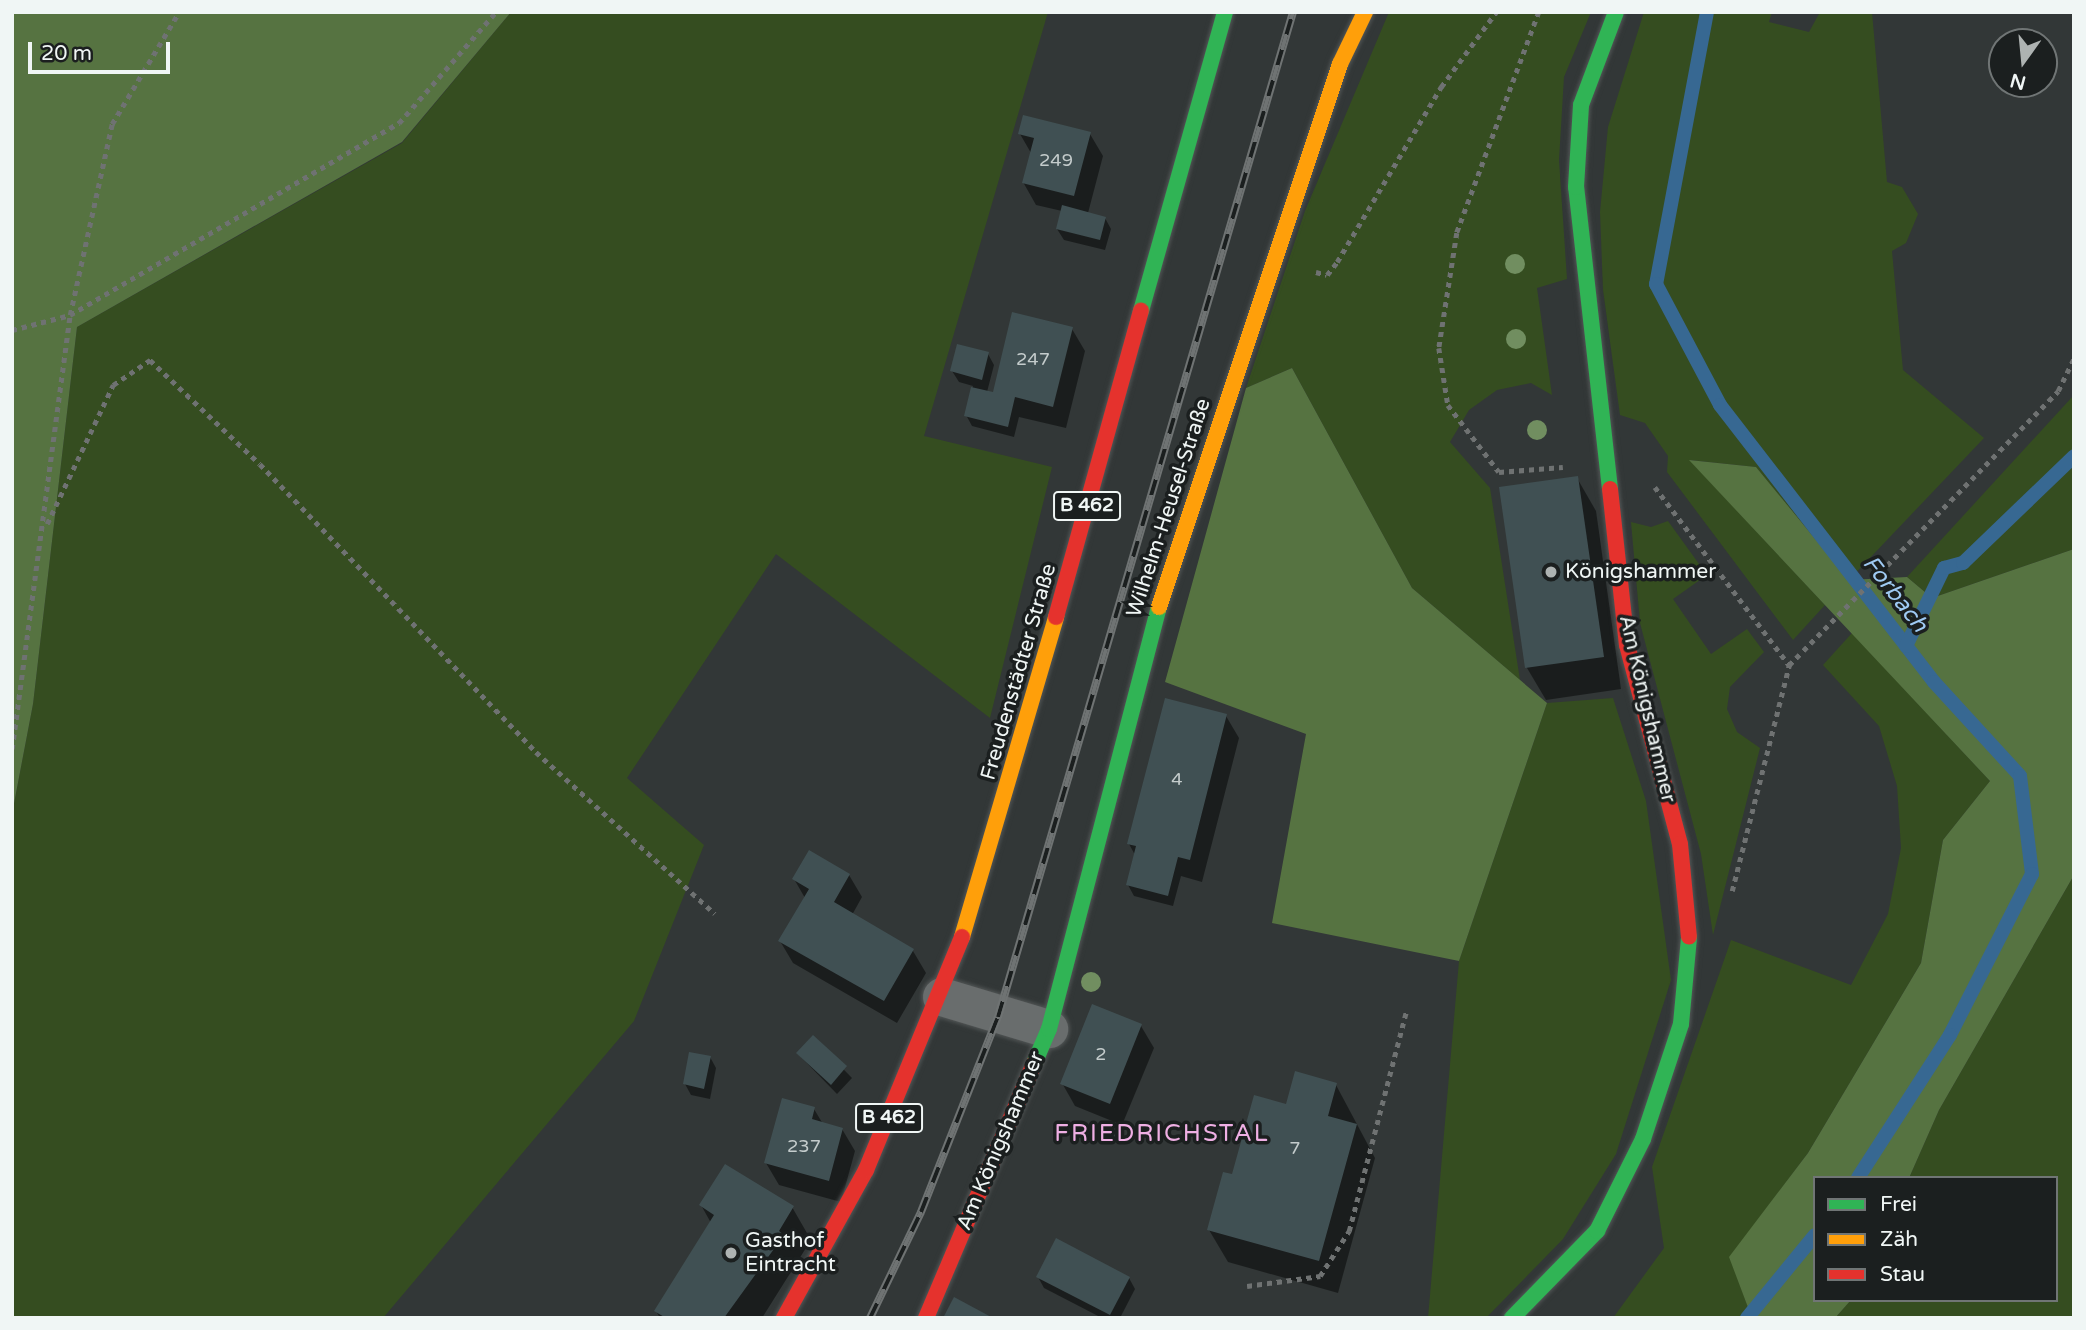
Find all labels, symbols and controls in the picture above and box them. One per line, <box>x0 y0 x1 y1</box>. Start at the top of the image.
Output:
scale bar <box>32 28 173 72</box>
north arrow <box>1988 28 2058 98</box>
text: 20 m <box>41 41 92 66</box>
text: N <box>2008 69 2028 94</box>
house number: 249 <box>1039 149 1073 171</box>
house number: 247 <box>1016 348 1050 370</box>
street label: Wilhelm-Heusel-Straße <box>1122 395 1216 621</box>
road number: B 462 <box>1052 491 1122 522</box>
water label: Forbach <box>1857 550 1933 638</box>
place label: Königshammer <box>1565 559 1716 585</box>
street label: Freudenstädter Straße <box>976 561 1062 783</box>
marker: Königshammer <box>1543 564 1559 580</box>
street label: Am Königshammer <box>1613 613 1681 805</box>
house number: 4 <box>1171 768 1183 790</box>
house number: 2 <box>1095 1043 1107 1065</box>
street label: Am Königshammer <box>952 1048 1050 1234</box>
road number: B 462 <box>854 1102 924 1134</box>
district label: FRIEDRICHSTAL <box>1056 1120 1268 1148</box>
house number: 237 <box>787 1135 821 1157</box>
house number: 7 <box>1289 1137 1301 1159</box>
legend <box>1813 1176 2058 1302</box>
text: Frei <box>1880 1192 1917 1217</box>
text: Zäh <box>1880 1227 1918 1252</box>
place label: Gasthof Eintracht <box>745 1228 836 1278</box>
marker: Gasthof Eintracht <box>723 1245 739 1261</box>
text: Stau <box>1880 1262 1925 1287</box>

